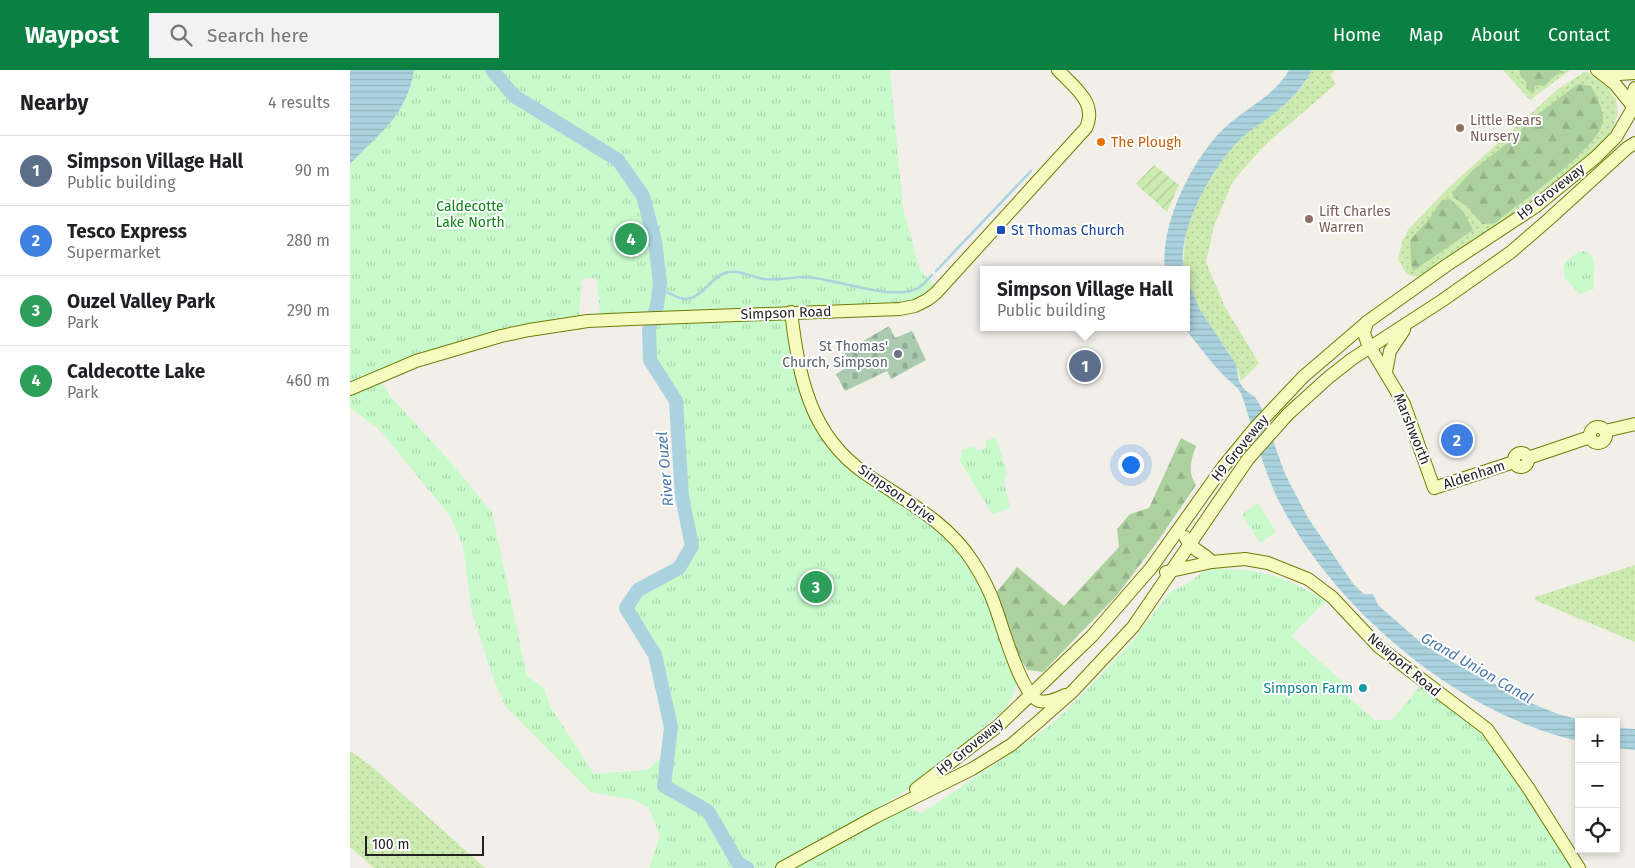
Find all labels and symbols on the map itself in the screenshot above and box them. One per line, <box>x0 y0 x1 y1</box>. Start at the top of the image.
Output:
place label: Little Bears Nursery <box>1470 112 1542 145</box>
marker: Little Bears Nursery <box>1454 122 1466 134</box>
place label: The Plough <box>1111 134 1182 151</box>
marker: The Plough <box>1095 136 1107 148</box>
street label: H9 Groveway <box>1514 160 1588 224</box>
park label: Caldecotte Lake North <box>435 198 505 231</box>
place label: Lift Charles Warren <box>1319 203 1391 236</box>
marker: Lift Charles Warren <box>1303 213 1315 225</box>
pin: 4 <box>615 220 647 258</box>
place label: St Thomas Church <box>1011 222 1125 239</box>
marker: St Thomas Church <box>995 224 1007 236</box>
street label: Simpson Road <box>740 303 832 323</box>
place label: St Thomas' Church, Simpson <box>782 338 888 371</box>
pin: 1 <box>1069 347 1101 385</box>
marker: St Thomas' Church, Simpson <box>892 348 904 360</box>
street label: Marshworth <box>1390 391 1434 467</box>
street label: H9 Groveway <box>1208 411 1272 485</box>
pin: 2 <box>1441 421 1473 459</box>
water label: River Ouzel <box>653 431 677 507</box>
your location <box>1118 452 1144 478</box>
street label: Aldenham <box>1441 457 1507 493</box>
street label: Simpson Drive <box>855 461 939 527</box>
pin: 3 <box>800 568 832 606</box>
water label: Grand Union Canal <box>1418 629 1536 707</box>
street label: Newport Road <box>1364 630 1444 700</box>
place label: Simpson Farm <box>1263 680 1353 697</box>
marker: Simpson Farm <box>1357 682 1369 694</box>
street label: H9 Groveway <box>933 715 1007 779</box>
scale bar <box>365 833 484 856</box>

